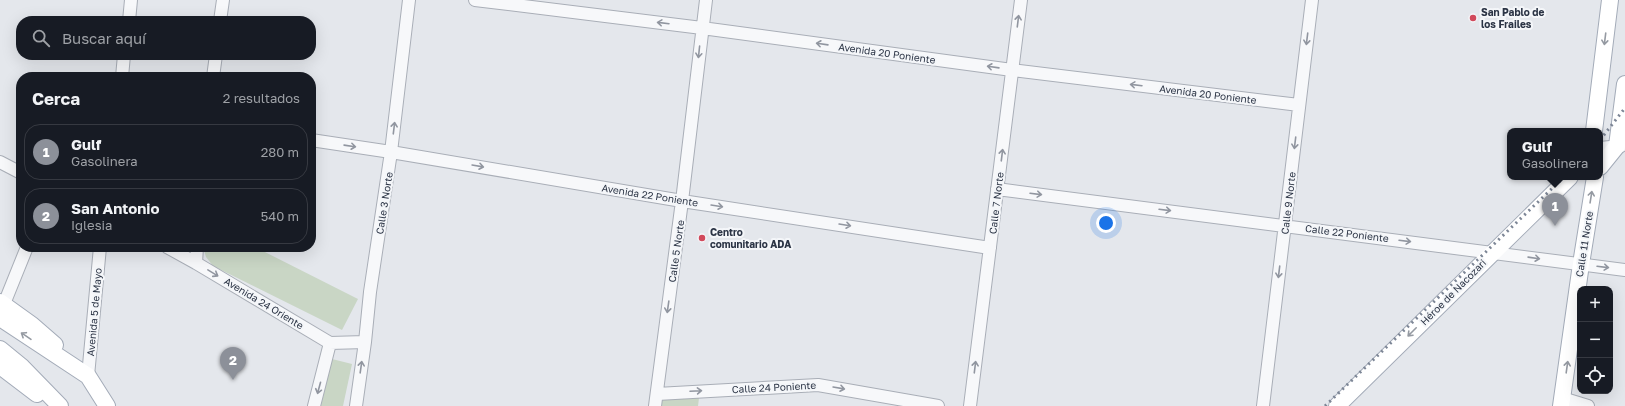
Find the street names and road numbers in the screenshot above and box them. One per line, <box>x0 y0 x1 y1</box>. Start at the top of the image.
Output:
street label: Avenida 20 Poniente <box>838 40 936 66</box>
street label: Avenida 20 Poniente <box>1159 82 1257 106</box>
street label: Calle 3 Norte <box>373 171 395 235</box>
street label: Calle 7 Norte <box>986 171 1006 235</box>
street label: Calle 9 Norte <box>1278 171 1298 235</box>
street label: Avenida 22 Poniente <box>601 181 699 209</box>
street label: Calle 11 Norte <box>1573 210 1595 278</box>
street label: Calle 5 Norte <box>666 219 686 283</box>
street label: Calle 22 Poniente <box>1305 222 1390 244</box>
street label: Héroe de Nacozari <box>1418 257 1488 327</box>
street label: Avenida 5 de Mayo <box>84 267 104 357</box>
street label: Avenida 24 Oriente <box>222 275 306 332</box>
street label: Calle 24 Poniente <box>732 379 817 395</box>

